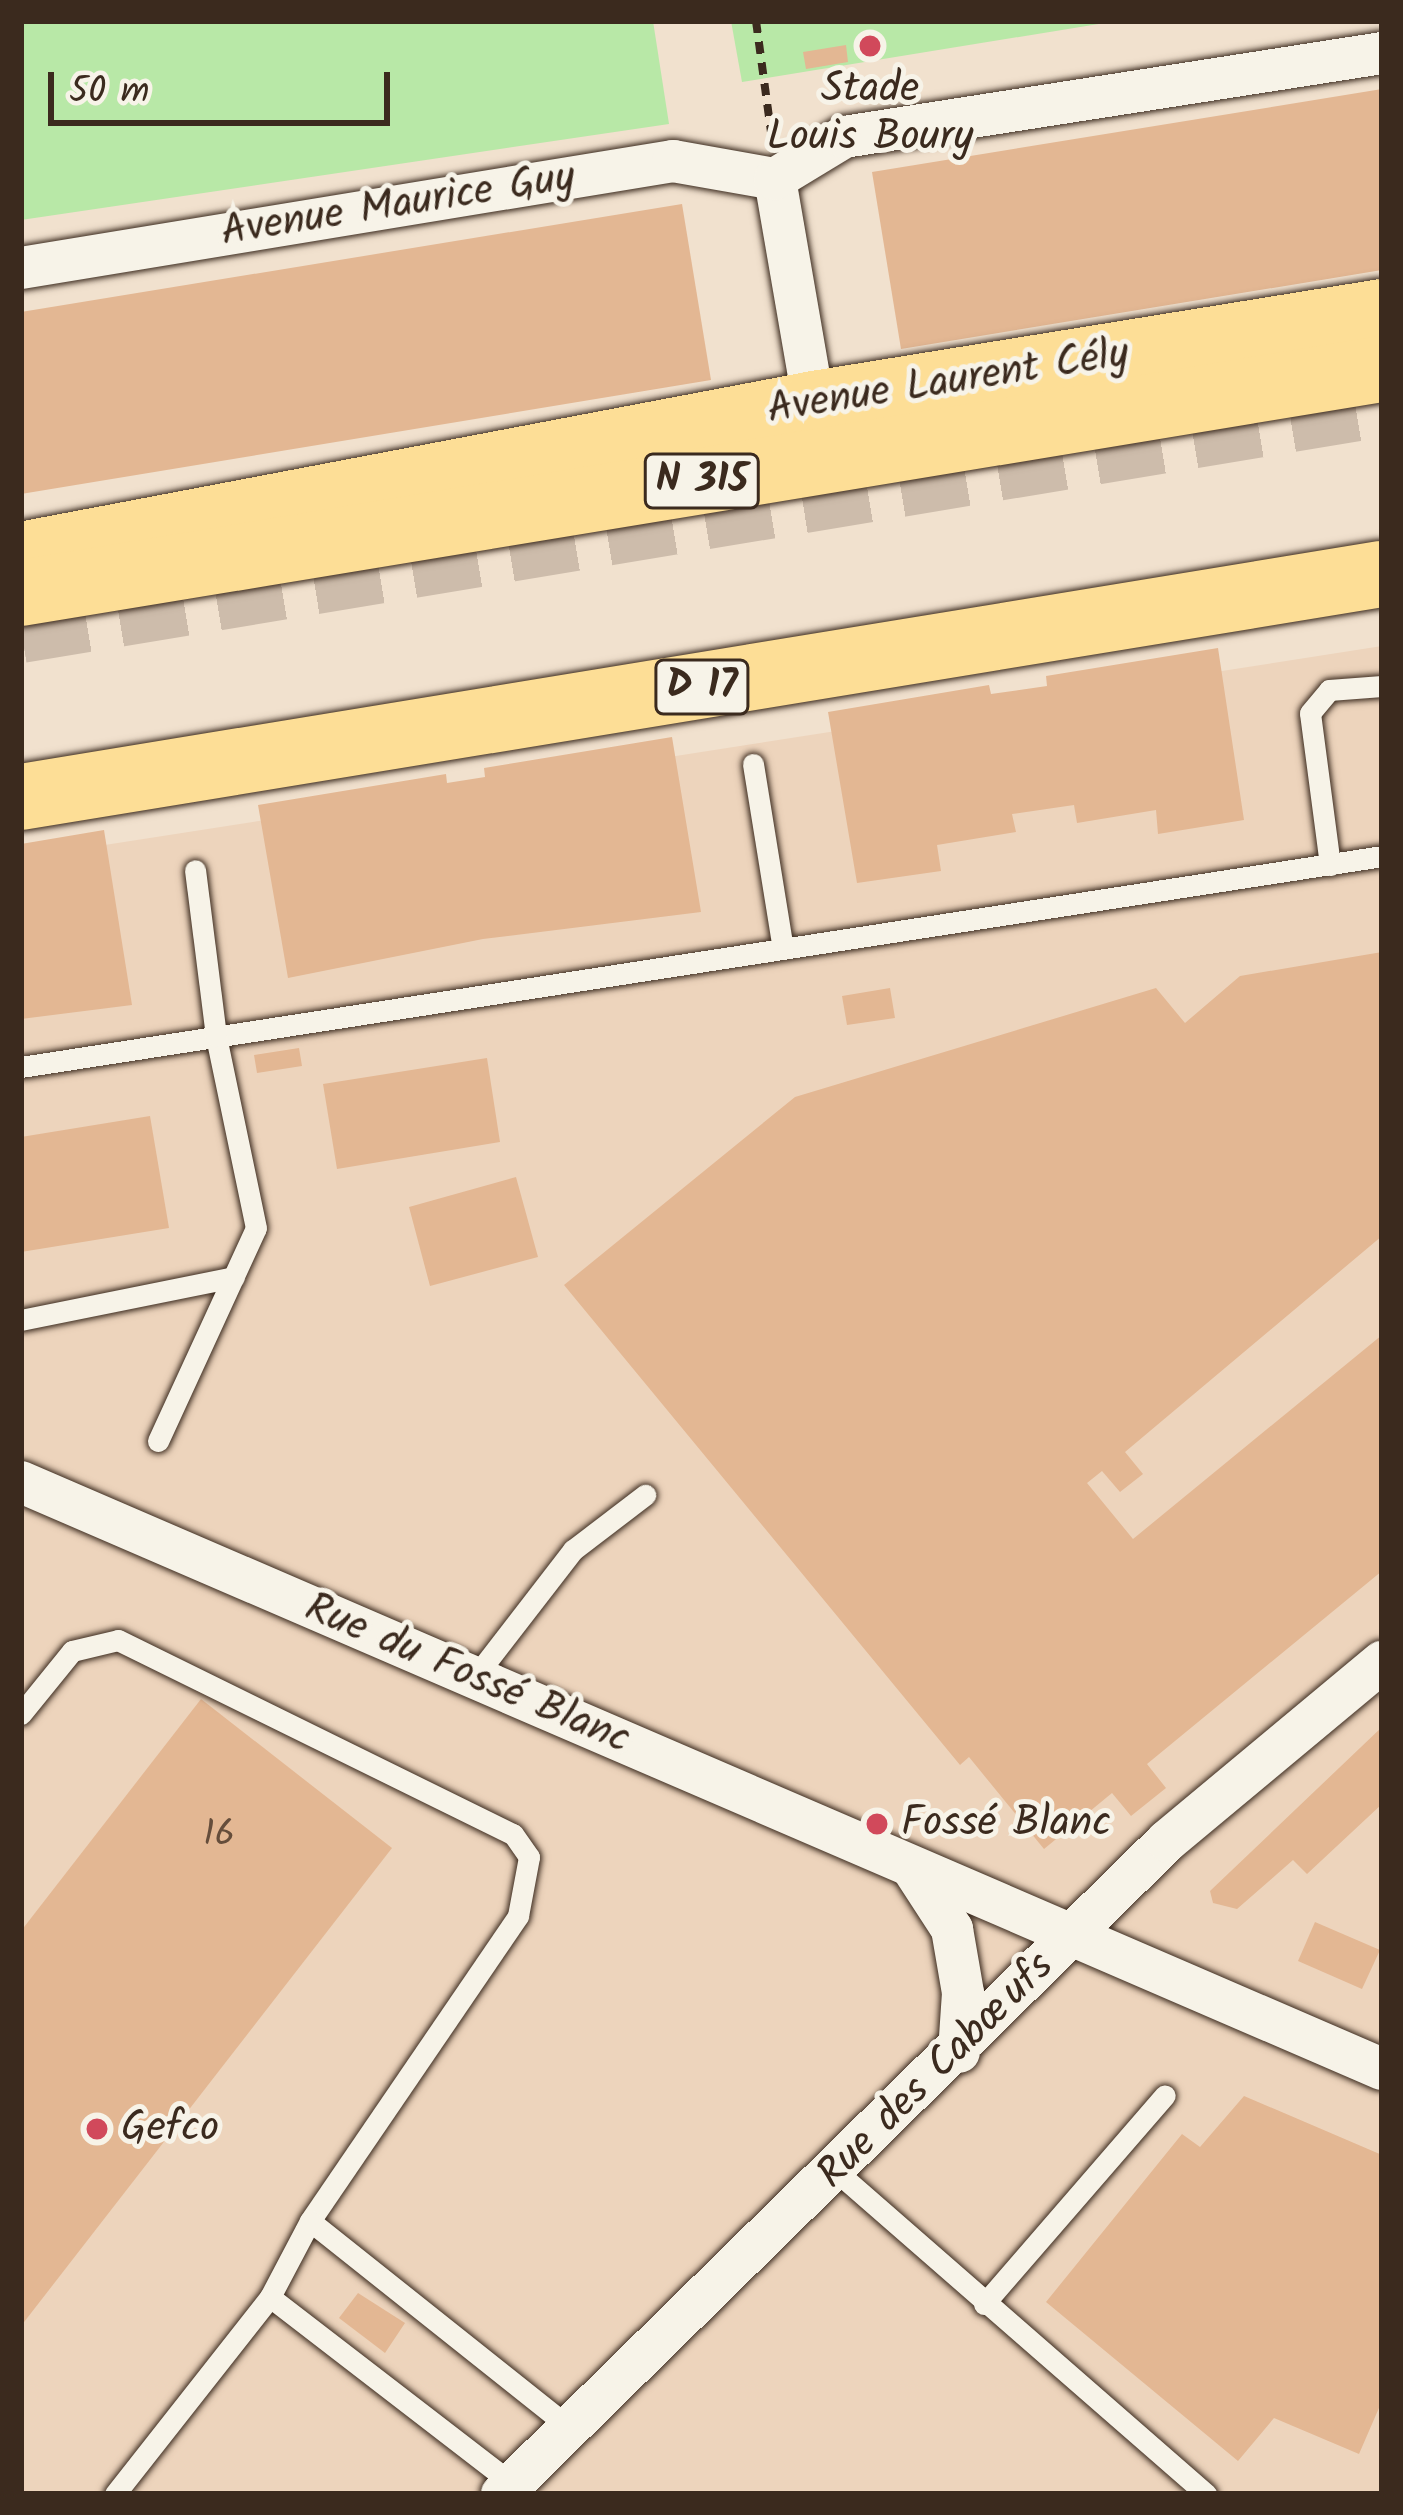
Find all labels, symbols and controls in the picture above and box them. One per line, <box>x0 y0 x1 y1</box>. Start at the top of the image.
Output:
marker: Stade Louis Boury <box>857 33 883 59</box>
scale bar <box>54 48 396 122</box>
text: 50 m <box>69 64 149 121</box>
place label: Stade Louis Boury <box>767 65 973 164</box>
street label: Avenue Maurice Guy <box>218 153 578 259</box>
street label: Avenue Laurent Cély <box>764 330 1132 436</box>
road number: N 315 <box>642 448 762 514</box>
road number: D 17 <box>654 654 750 720</box>
street label: Rue du Fossé Blanc <box>297 1584 637 1766</box>
place label: Fossé Blanc <box>901 1799 1111 1849</box>
marker: Fossé Blanc <box>864 1811 890 1837</box>
house number: 16 <box>203 1814 235 1858</box>
street label: Rue des Cabœufs <box>807 1942 1065 2200</box>
place label: Gefco <box>121 2104 219 2154</box>
marker: Gefco <box>84 2116 110 2142</box>

